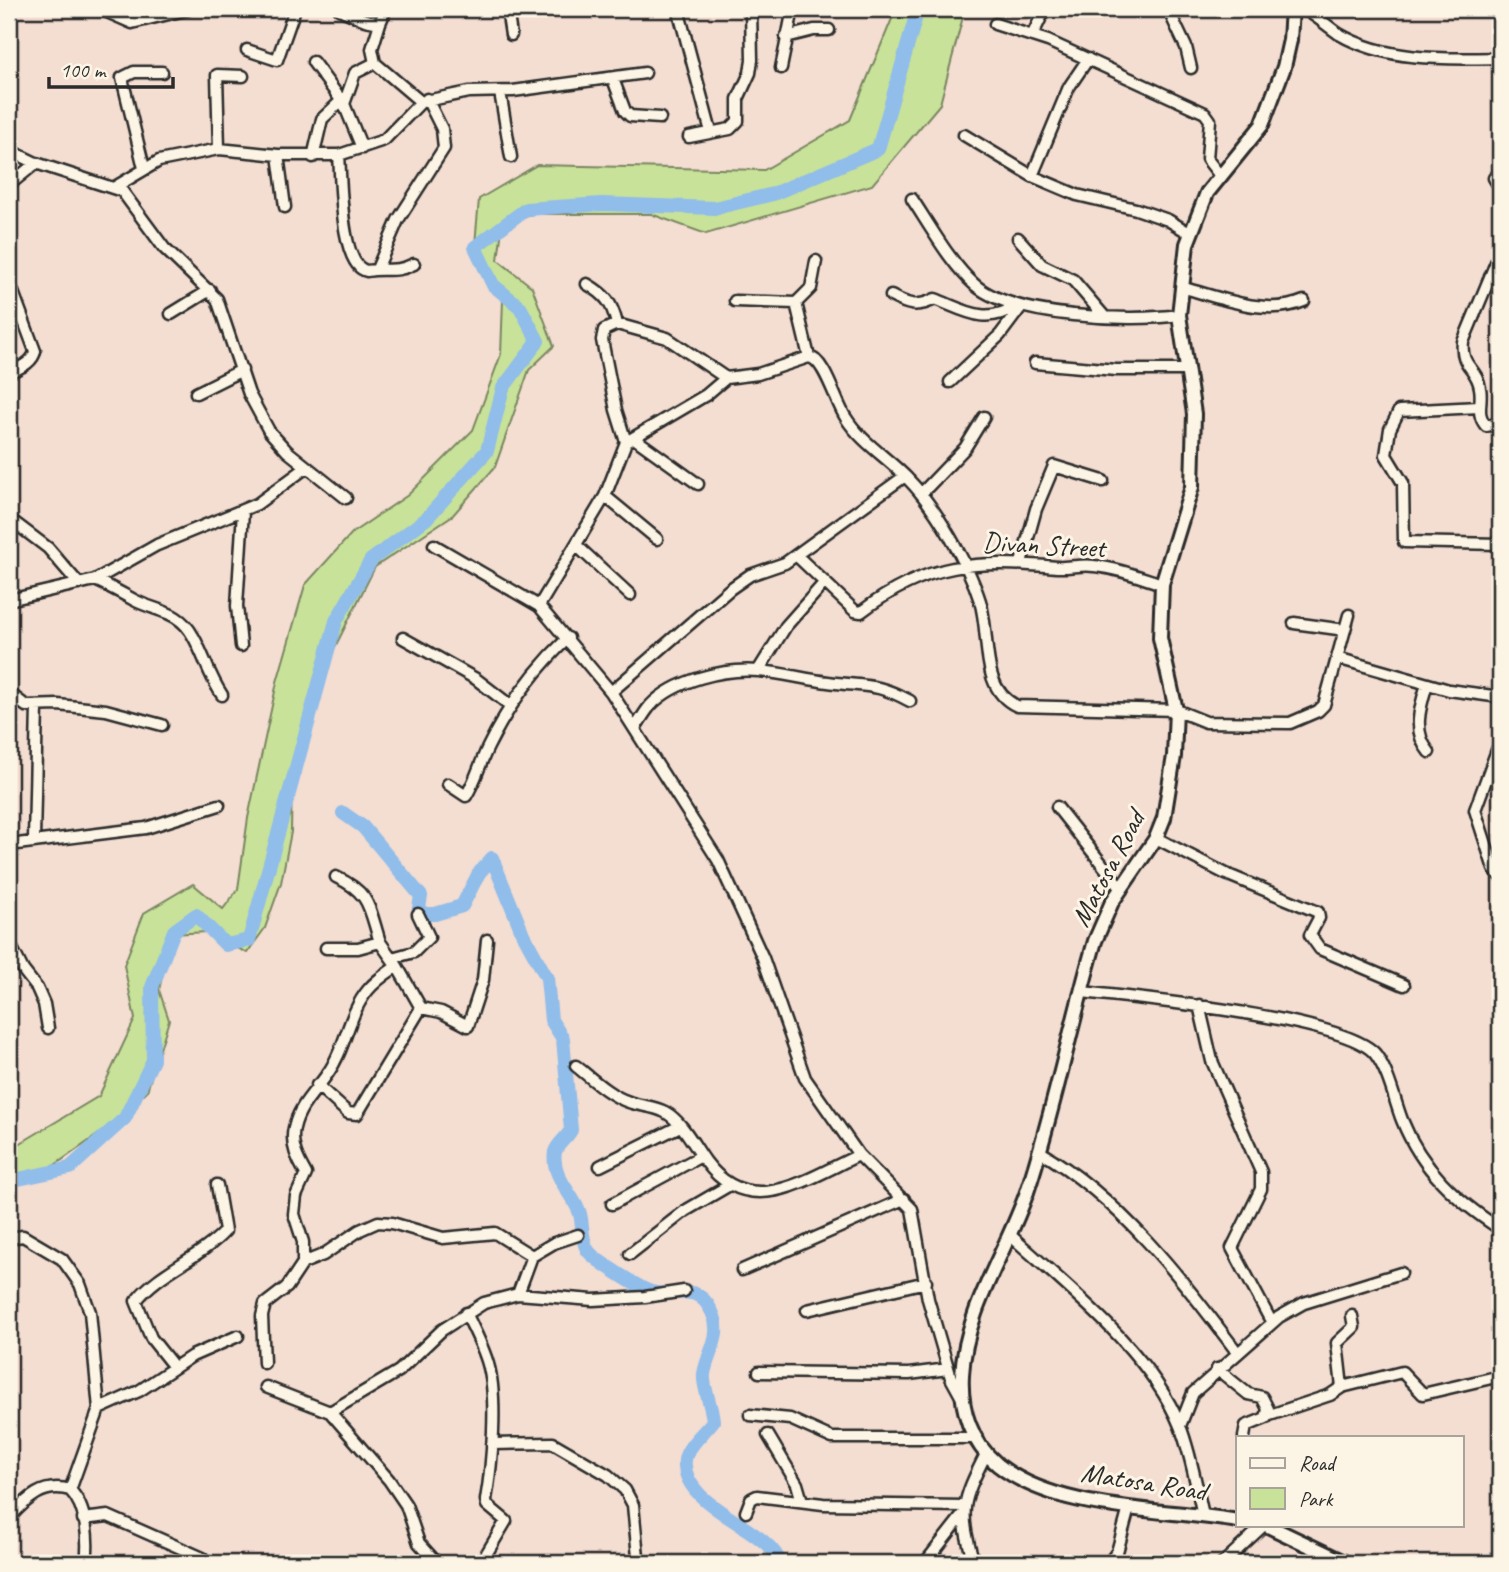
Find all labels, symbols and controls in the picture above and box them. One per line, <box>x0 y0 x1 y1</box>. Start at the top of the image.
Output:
scale bar <box>49 46 173 90</box>
text: 100 m <box>60 57 107 83</box>
street label: Divan Street <box>982 524 1109 565</box>
street label: Matosa Road <box>1062 801 1154 932</box>
legend <box>1236 1436 1464 1526</box>
text: Road <box>1299 1450 1338 1476</box>
street label: Matosa Road <box>1079 1454 1213 1509</box>
text: Park <box>1299 1486 1334 1512</box>

